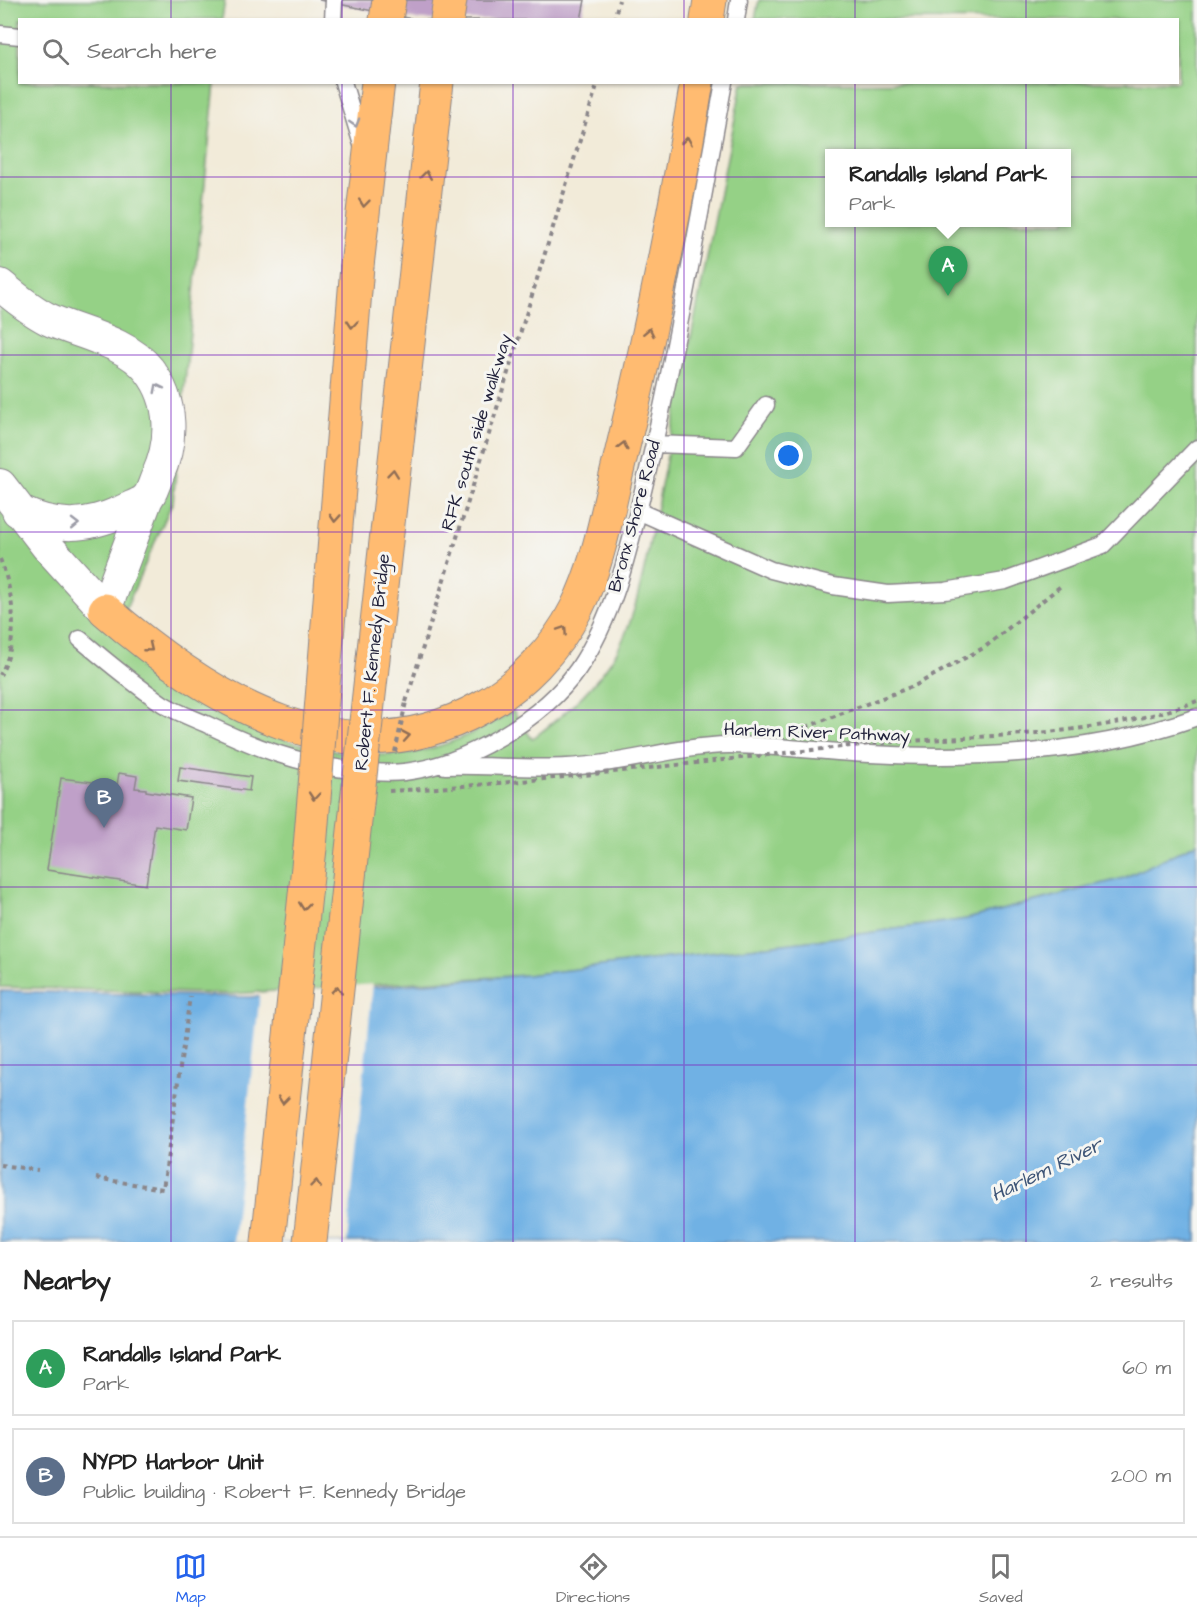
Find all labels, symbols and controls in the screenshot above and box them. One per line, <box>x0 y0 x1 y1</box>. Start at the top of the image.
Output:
search box <box>18 18 1179 84</box>
icon: search <box>39 35 72 68</box>
text: Search here <box>87 36 217 67</box>
one-way arrow <box>348 117 360 128</box>
one-way arrow <box>681 136 693 146</box>
popup <box>825 149 1071 227</box>
text: Randalls Island Park <box>849 159 1047 190</box>
one-way arrow <box>419 170 432 180</box>
text: Park <box>849 190 895 218</box>
one-way arrow <box>358 199 371 208</box>
pin: A <box>928 246 968 296</box>
one-way arrow <box>346 319 359 328</box>
one-way arrow <box>642 327 655 337</box>
street label: RFK south side walkway <box>435 331 519 534</box>
one-way arrow <box>154 383 166 394</box>
street label: Bronx Shore Road <box>602 437 667 595</box>
one-way arrow <box>615 441 628 451</box>
your location <box>774 441 803 470</box>
one-way arrow <box>386 469 398 478</box>
one-way arrow <box>329 514 342 523</box>
one-way arrow <box>70 518 79 530</box>
street label: Robert F. Kennedy Bridge <box>349 552 397 772</box>
one-way arrow <box>556 626 567 637</box>
one-way arrow <box>142 640 153 651</box>
street label: Harlem River Pathway <box>724 717 910 749</box>
one-way arrow <box>401 730 410 742</box>
pin: B <box>84 778 124 828</box>
one-way arrow <box>308 792 321 801</box>
one-way arrow <box>298 901 310 911</box>
one-way arrow <box>330 985 343 995</box>
one-way arrow <box>277 1095 290 1104</box>
water label: Harlem River <box>986 1130 1108 1209</box>
one-way arrow <box>310 1179 322 1188</box>
text: Nearby <box>24 1263 111 1299</box>
text: 2 results <box>1090 1267 1173 1295</box>
text: Randalls Island Park <box>83 1339 281 1370</box>
text: A <box>39 1354 52 1382</box>
text: 60 m <box>1122 1354 1171 1382</box>
text: Park <box>83 1370 129 1398</box>
text: NYPD Harbor Unit <box>83 1447 264 1478</box>
text: B <box>38 1462 53 1490</box>
text: 200 m <box>1111 1462 1171 1490</box>
text: Public building · Robert F. Kennedy Bridge <box>83 1478 466 1506</box>
tab: Map <box>174 1550 207 1608</box>
tab: Directions <box>556 1550 630 1608</box>
tab: Saved <box>979 1550 1023 1608</box>

